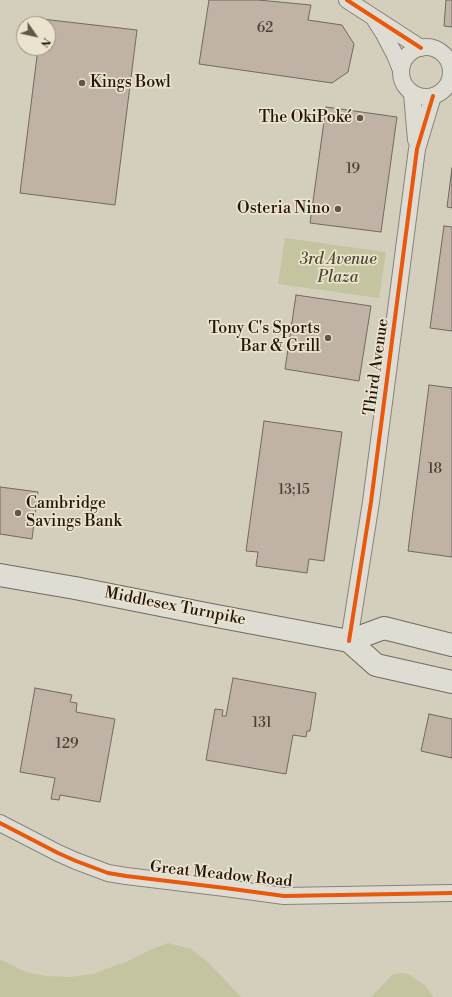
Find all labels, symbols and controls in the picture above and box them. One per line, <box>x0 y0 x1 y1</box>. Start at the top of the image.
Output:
north arrow <box>16 16 56 56</box>
house number: 62 <box>257 21 273 37</box>
text: N <box>37 35 53 50</box>
place label: Kings Bowl <box>90 73 171 93</box>
marker: Kings Bowl <box>77 78 87 88</box>
place label: The OkiPoké <box>259 108 352 128</box>
marker: The OkiPoké <box>355 113 365 123</box>
house number: 19 <box>346 162 360 178</box>
place label: Osteria Nino <box>237 199 330 219</box>
marker: Osteria Nino <box>333 204 343 214</box>
park label: 3rd Avenue Plaza <box>299 250 377 288</box>
street label: Third Avenue <box>361 317 393 417</box>
place label: Tony C's Sports Bar & Grill <box>208 319 320 357</box>
marker: Tony C's Sports Bar & Grill <box>323 333 333 343</box>
house number: 18 <box>428 462 442 478</box>
house number: 13;15 <box>278 483 310 499</box>
place label: Cambridge Savings Bank <box>26 494 122 532</box>
marker: Cambridge Savings Bank <box>13 508 23 518</box>
street label: Middlesex Turnpike <box>103 584 247 630</box>
house number: 131 <box>252 716 272 732</box>
house number: 129 <box>56 737 78 753</box>
street label: Great Meadow Road <box>149 858 293 892</box>

